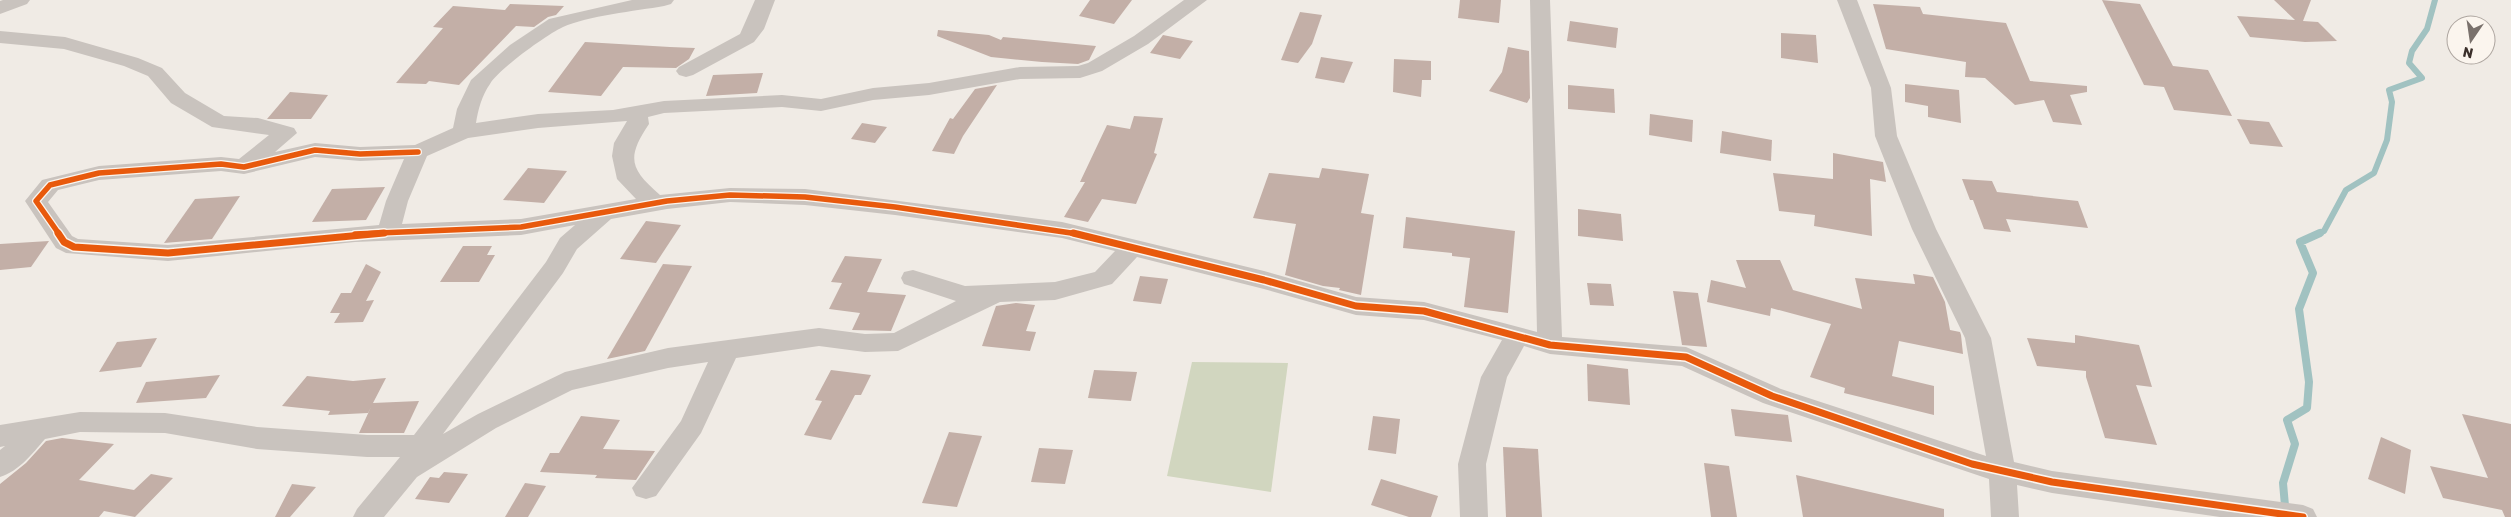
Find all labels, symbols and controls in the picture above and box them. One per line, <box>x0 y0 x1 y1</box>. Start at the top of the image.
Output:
north arrow <box>2446 15 2496 65</box>
text: N <box>2461 43 2475 62</box>

